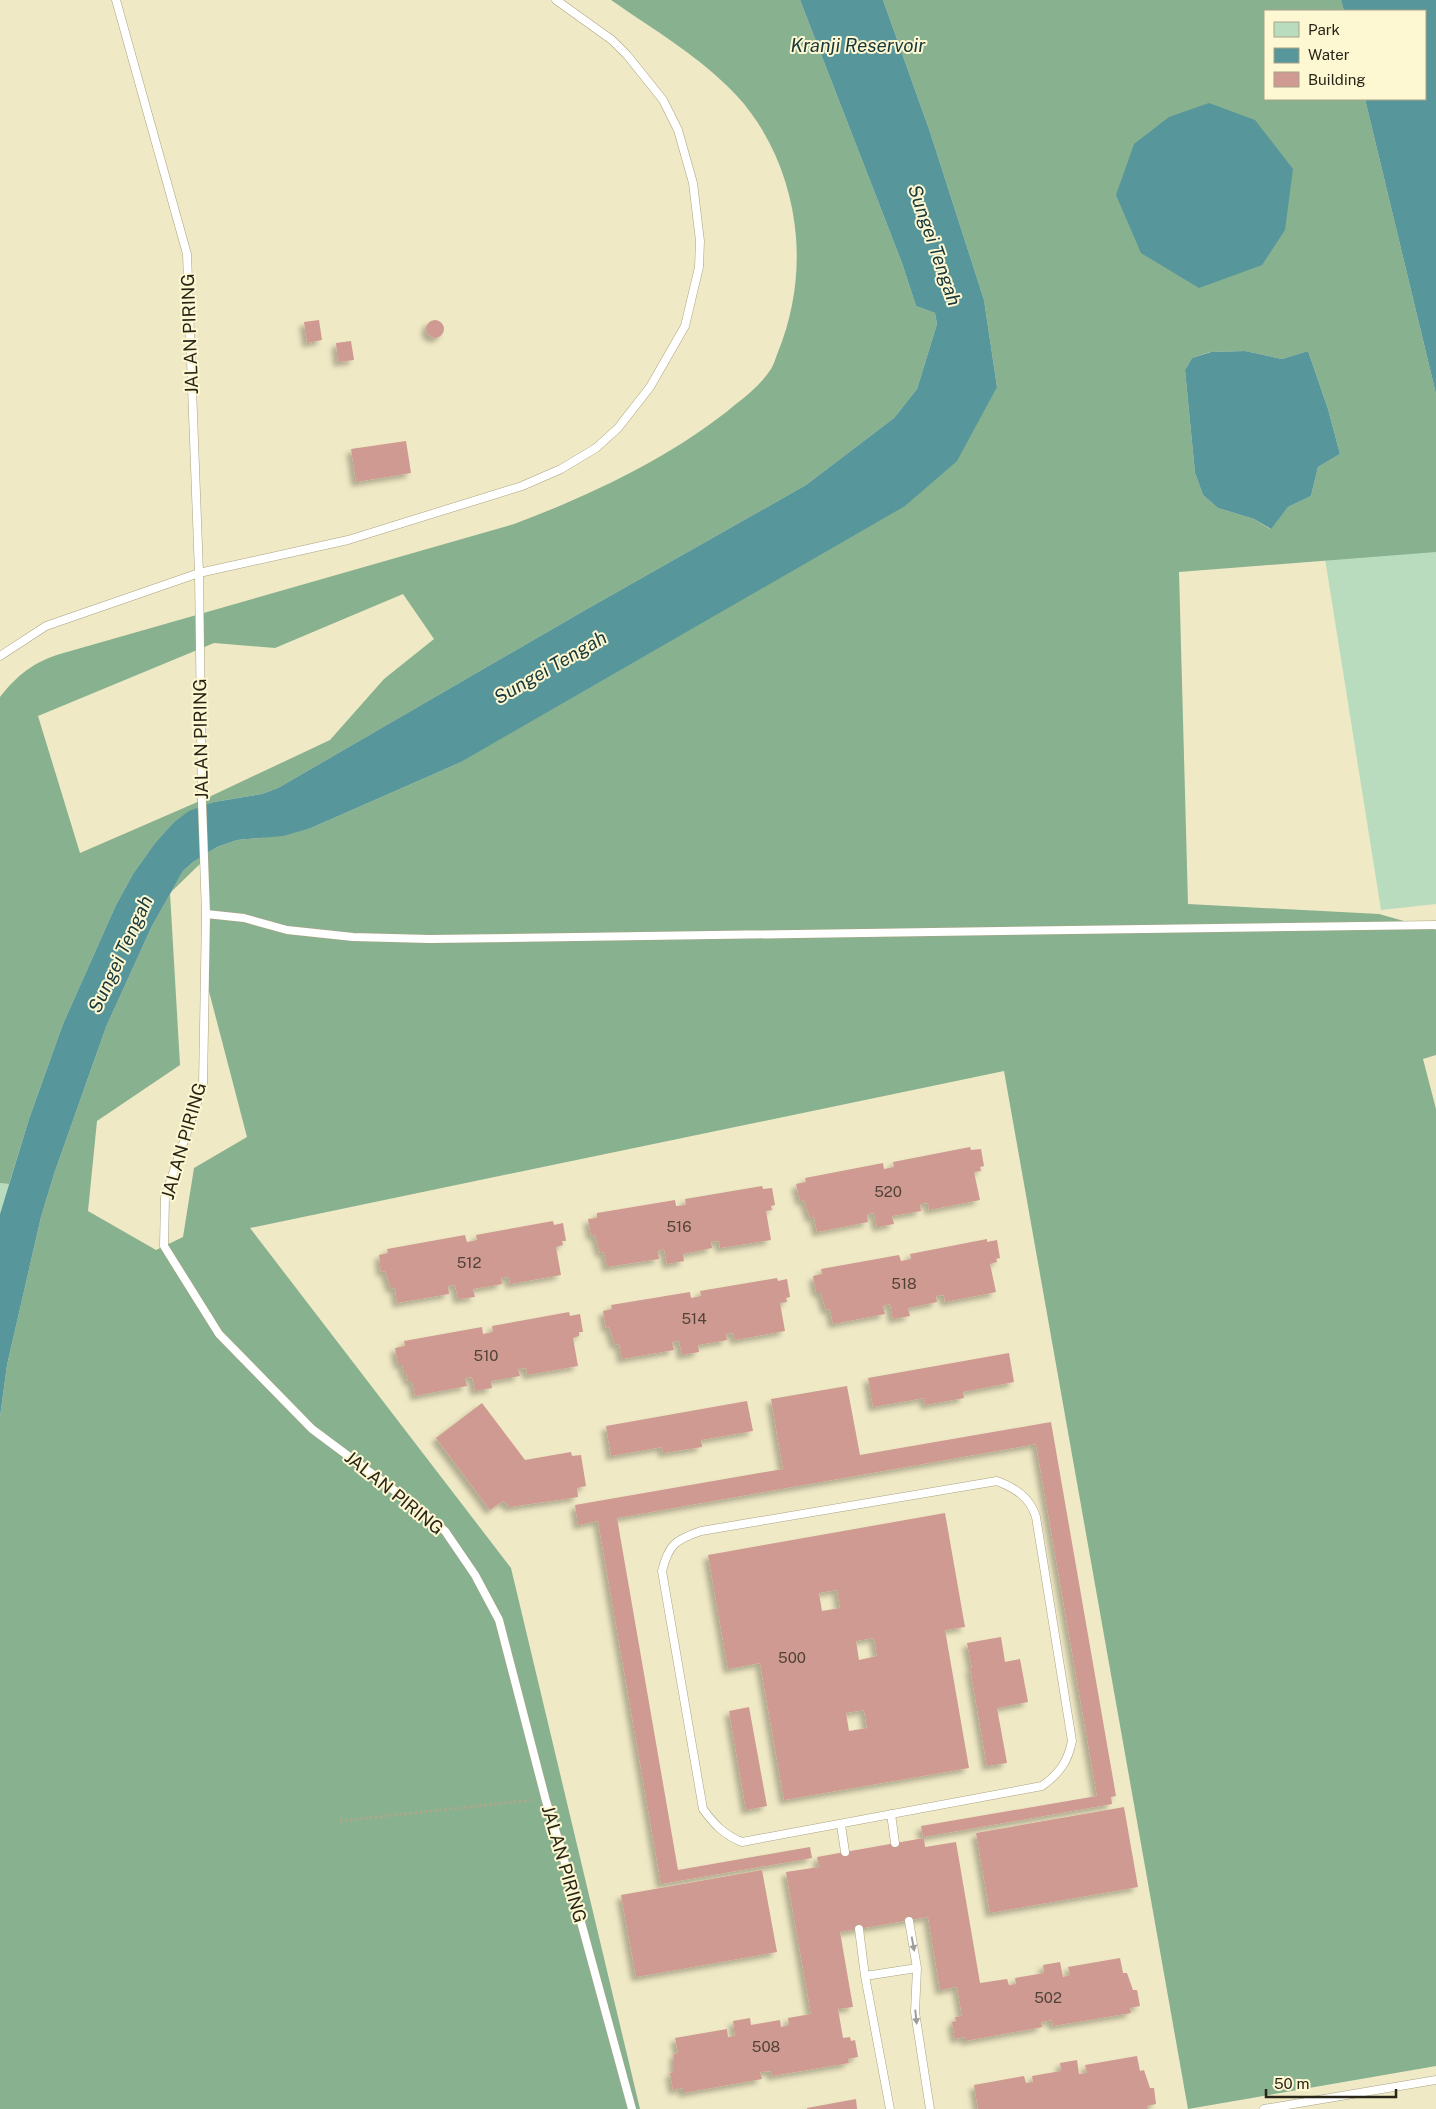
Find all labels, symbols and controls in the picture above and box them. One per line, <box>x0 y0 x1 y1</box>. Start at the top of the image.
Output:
legend <box>1264 10 1426 100</box>
text: Park <box>1308 21 1340 38</box>
water label: Kranji Reservoir <box>791 34 926 56</box>
text: Water <box>1308 46 1350 63</box>
text: Building <box>1308 71 1366 88</box>
water label: Sungei Tengah <box>904 182 966 308</box>
street label: JALAN PIRING <box>177 273 202 395</box>
water label: Sungei Tengah <box>490 626 610 708</box>
street label: JALAN PIRING <box>189 678 212 800</box>
water label: Sungei Tengah <box>83 892 157 1016</box>
street label: JALAN PIRING <box>157 1080 210 1202</box>
house number: 520 <box>874 1183 902 1200</box>
house number: 516 <box>666 1218 692 1235</box>
house number: 512 <box>457 1254 481 1271</box>
house number: 518 <box>891 1275 917 1292</box>
house number: 514 <box>681 1310 707 1327</box>
house number: 510 <box>474 1347 498 1364</box>
street label: JALAN PIRING <box>341 1446 448 1539</box>
house number: 500 <box>778 1649 806 1666</box>
street label: JALAN PIRING <box>538 1803 591 1925</box>
one-way arrow <box>909 1937 917 1953</box>
house number: 502 <box>1034 1989 1062 2006</box>
one-way arrow <box>912 2009 920 2025</box>
house number: 508 <box>752 2038 780 2055</box>
scale bar <box>1266 2066 1396 2098</box>
text: 50 m <box>1274 2075 1309 2092</box>

